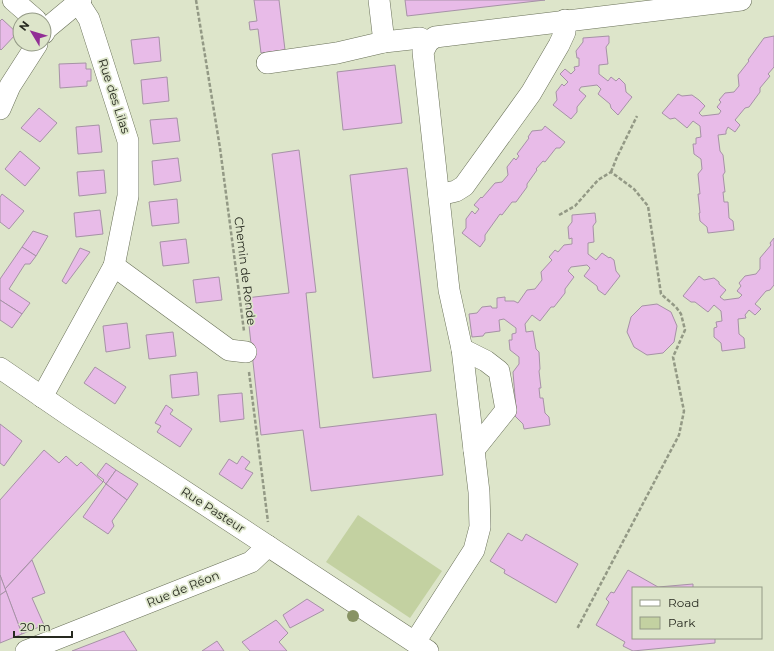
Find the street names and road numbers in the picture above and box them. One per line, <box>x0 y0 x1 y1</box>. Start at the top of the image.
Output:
street label: Rue des Lilas <box>95 56 134 135</box>
street label: Chemin de Ronde <box>231 216 260 326</box>
street label: Rue Pasteur <box>178 483 248 536</box>
street label: Rue de Réon <box>144 567 221 610</box>

